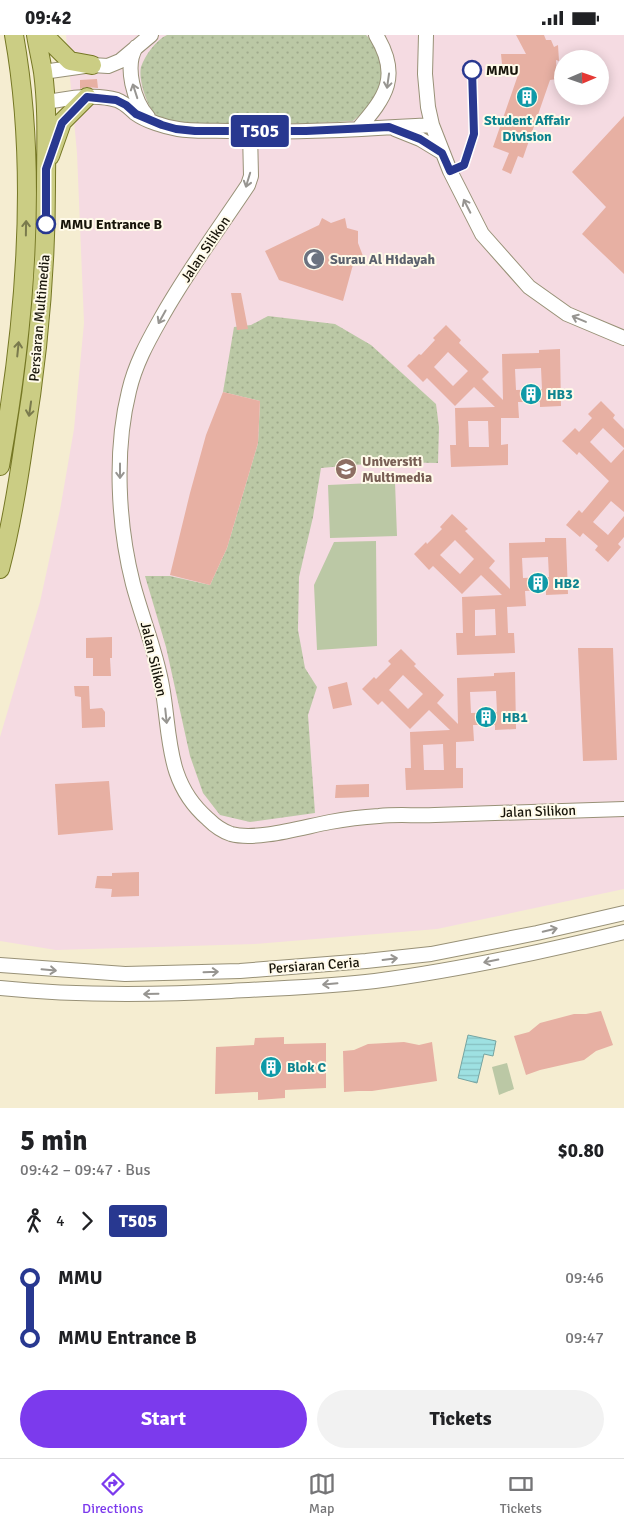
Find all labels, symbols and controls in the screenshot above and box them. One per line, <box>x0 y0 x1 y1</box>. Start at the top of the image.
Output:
text: 09:42 <box>25 6 72 30</box>
north arrow <box>554 50 609 105</box>
map controls <box>554 50 609 105</box>
marker: MMU <box>462 60 482 80</box>
place label: MMU <box>486 62 519 79</box>
one-way arrow <box>382 73 392 89</box>
one-way arrow <box>129 83 139 99</box>
building icon: Student Affair Division <box>515 85 539 109</box>
place label: Student Affair Division <box>484 112 571 145</box>
line badge: T505 <box>225 115 295 147</box>
text: T505 <box>241 120 279 142</box>
one-way arrow <box>243 172 253 188</box>
one-way arrow <box>462 199 471 214</box>
street label: Jalan Silikon <box>177 213 234 286</box>
marker: MMU Entrance B <box>36 214 56 234</box>
place label: MMU Entrance B <box>60 216 163 233</box>
one-way arrow <box>21 220 31 236</box>
mosque icon: Surau Al Hidayah <box>302 247 326 271</box>
place label: Surau Al Hidayah <box>330 251 435 268</box>
street label: Persiaran Multimedia <box>25 254 54 382</box>
one-way arrow <box>157 309 167 324</box>
one-way arrow <box>572 314 587 324</box>
one-way arrow <box>13 341 23 357</box>
building icon: HB3 <box>519 382 543 406</box>
place label: HB3 <box>547 386 573 403</box>
one-way arrow <box>24 401 34 417</box>
place label: Universiti Multimedia <box>362 453 432 486</box>
school or university icon: Universiti Multimedia <box>334 457 358 481</box>
one-way arrow <box>115 462 125 479</box>
building icon: HB2 <box>526 571 550 595</box>
place label: HB2 <box>554 575 580 592</box>
street label: Jalan Silikon <box>137 620 170 698</box>
building icon: HB1 <box>474 705 498 729</box>
one-way arrow <box>161 707 170 723</box>
place label: HB1 <box>502 709 528 726</box>
street label: Jalan Silikon <box>500 802 576 821</box>
one-way arrow <box>542 924 558 934</box>
street label: Persiaran Ceria <box>268 954 360 977</box>
one-way arrow <box>382 954 398 964</box>
one-way arrow <box>483 957 499 966</box>
one-way arrow <box>40 965 56 975</box>
one-way arrow <box>203 967 219 976</box>
one-way arrow <box>322 980 338 989</box>
one-way arrow <box>143 989 159 999</box>
building icon: Blok C <box>259 1055 283 1079</box>
place label: Blok C <box>287 1059 327 1076</box>
text: 5 min <box>20 1124 88 1158</box>
text: $0.80 <box>558 1139 604 1163</box>
text: 09:42 – 09:47 · Bus <box>20 1160 151 1180</box>
icon: walk <box>20 1207 48 1235</box>
icon: forward <box>73 1207 101 1235</box>
text: T505 <box>119 1210 157 1232</box>
text: 4 <box>56 1211 65 1231</box>
text: MMU <box>58 1266 102 1290</box>
text: 09:46 <box>565 1268 604 1288</box>
text: MMU Entrance B <box>58 1326 197 1350</box>
text: 09:47 <box>565 1328 604 1348</box>
button: Start <box>20 1390 307 1448</box>
button: Tickets <box>317 1390 604 1448</box>
tab: Directions <box>82 1470 143 1517</box>
tab: Map <box>308 1470 336 1517</box>
tab: Tickets <box>500 1470 542 1517</box>

